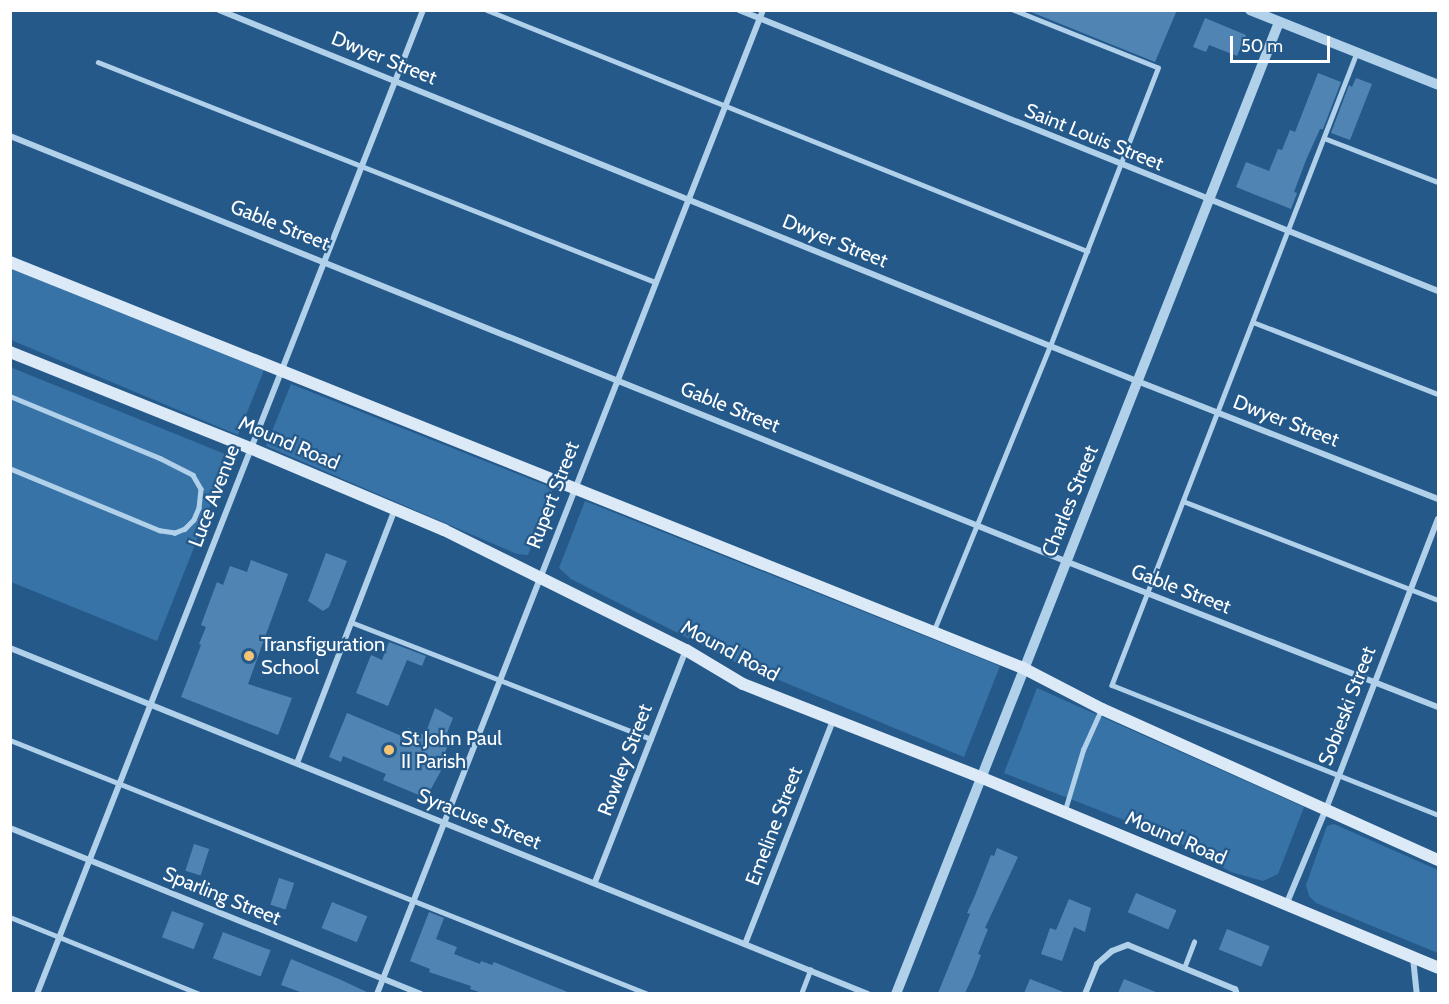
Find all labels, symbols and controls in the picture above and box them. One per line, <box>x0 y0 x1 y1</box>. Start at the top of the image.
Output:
scale bar <box>1233 24 1334 62</box>
street label: Dwyer Street <box>328 26 440 90</box>
text: 50 m <box>1241 35 1283 57</box>
street label: Saint Louis Street <box>1021 98 1167 176</box>
street label: Gable Street <box>227 194 333 256</box>
street label: Dwyer Street <box>779 209 891 273</box>
street label: Gable Street <box>677 376 783 438</box>
street label: Dwyer Street <box>1230 390 1342 452</box>
street label: Mound Road <box>235 411 343 475</box>
street label: Rupert Street <box>522 438 584 552</box>
street label: Luce Avenue <box>184 442 244 550</box>
street label: Charles Street <box>1037 442 1103 560</box>
street label: Gable Street <box>1128 559 1234 619</box>
street label: Mound Road <box>677 615 783 687</box>
place label: Transfiguration School <box>261 632 385 679</box>
street label: Sobieski Street <box>1313 643 1381 769</box>
marker: Transfiguration School <box>242 649 256 663</box>
street label: Rowley Street <box>593 701 657 819</box>
place label: St John Paul II Parish <box>401 726 502 773</box>
marker: St John Paul II Parish <box>382 743 396 757</box>
street label: Emeline Street <box>740 763 808 889</box>
street label: Syracuse Street <box>414 783 544 855</box>
street label: Mound Road <box>1122 806 1230 870</box>
street label: Sparling Street <box>160 862 284 930</box>

